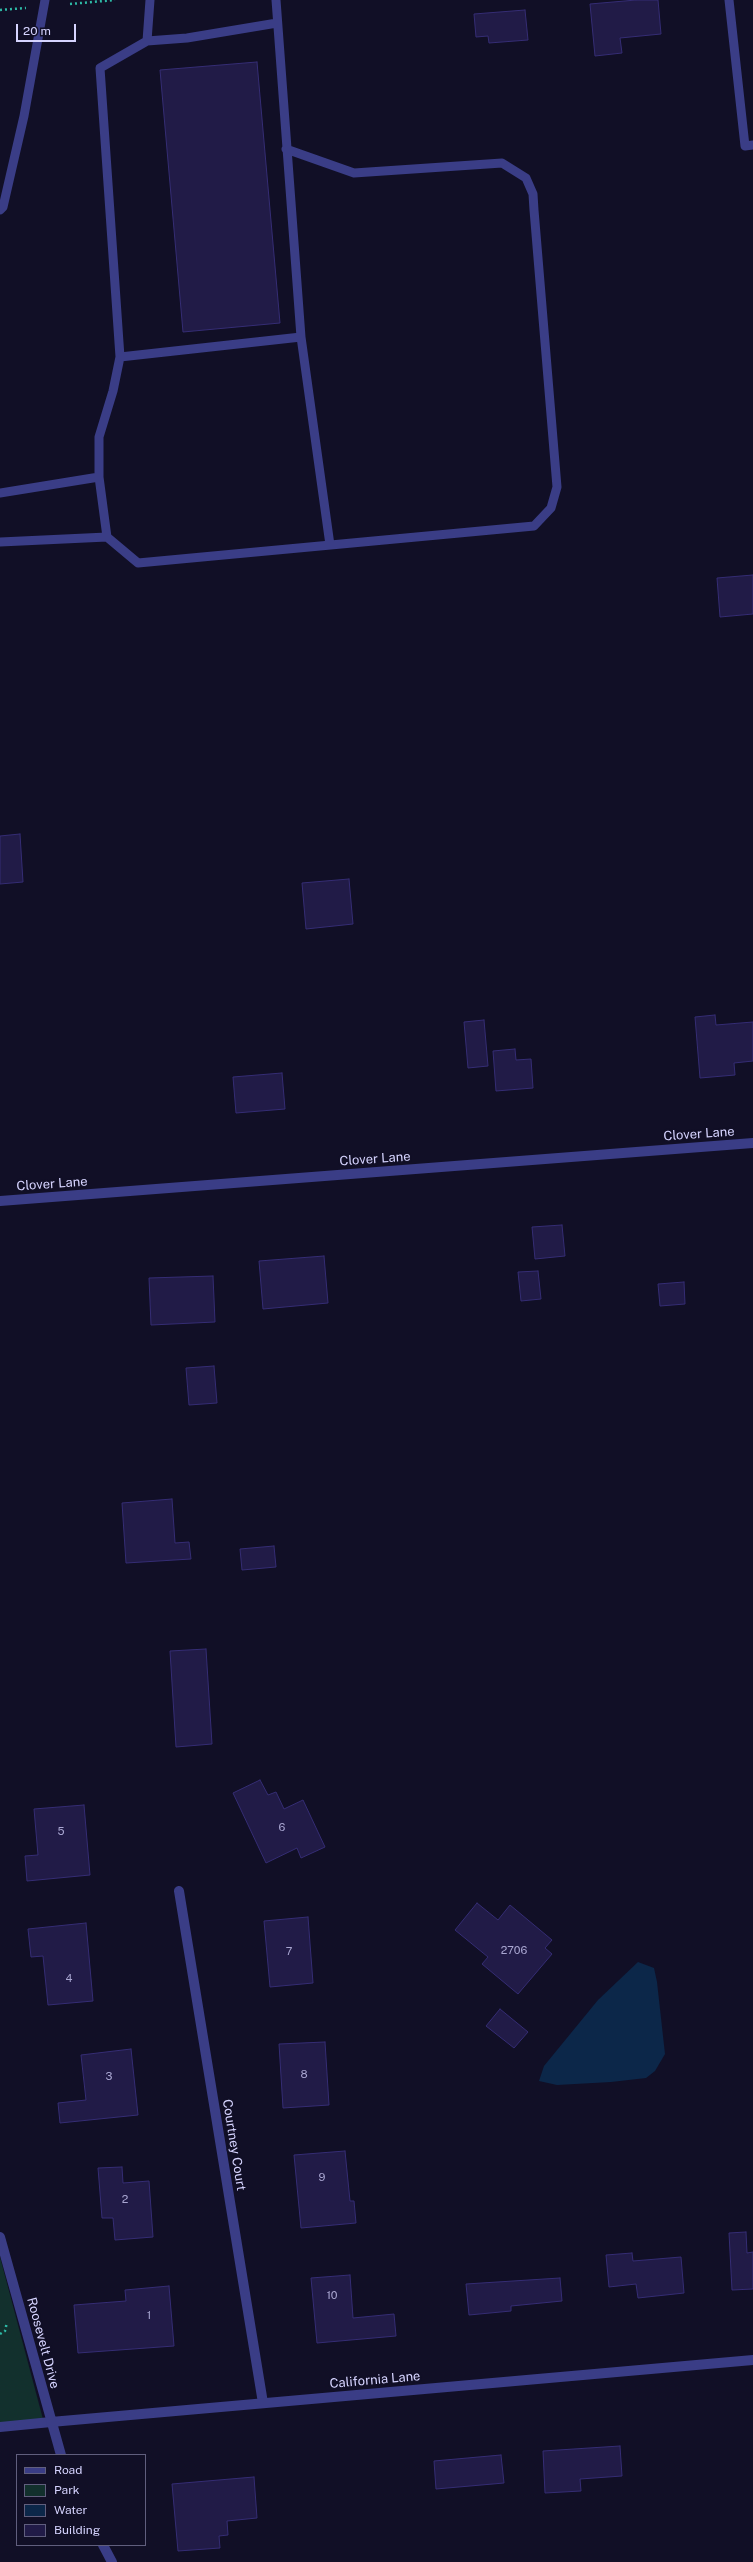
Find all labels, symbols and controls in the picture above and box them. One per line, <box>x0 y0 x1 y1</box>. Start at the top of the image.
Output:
scale bar <box>18 16 78 42</box>
text: 20 m <box>23 24 51 38</box>
street label: Clover Lane <box>663 1124 735 1144</box>
street label: Clover Lane <box>339 1149 411 1169</box>
street label: Clover Lane <box>16 1174 88 1194</box>
house number: 6 <box>279 1821 285 1835</box>
house number: 5 <box>57 1825 65 1839</box>
house number: 2706 <box>501 1944 527 1958</box>
house number: 7 <box>286 1945 292 1959</box>
house number: 4 <box>66 1972 72 1986</box>
house number: 8 <box>300 2068 308 2082</box>
house number: 3 <box>106 2070 112 2084</box>
street label: Courtney Court <box>219 2098 249 2192</box>
house number: 9 <box>319 2171 325 2185</box>
house number: 2 <box>122 2193 128 2207</box>
house number: 10 <box>326 2289 338 2303</box>
street label: Roosevelt Drive <box>23 2296 63 2390</box>
house number: 1 <box>147 2309 151 2323</box>
street label: California Lane <box>329 2368 421 2392</box>
legend <box>16 2454 146 2546</box>
text: Road <box>54 2463 82 2477</box>
text: Park <box>54 2483 80 2497</box>
text: Water <box>54 2503 87 2517</box>
text: Building <box>54 2523 100 2537</box>

